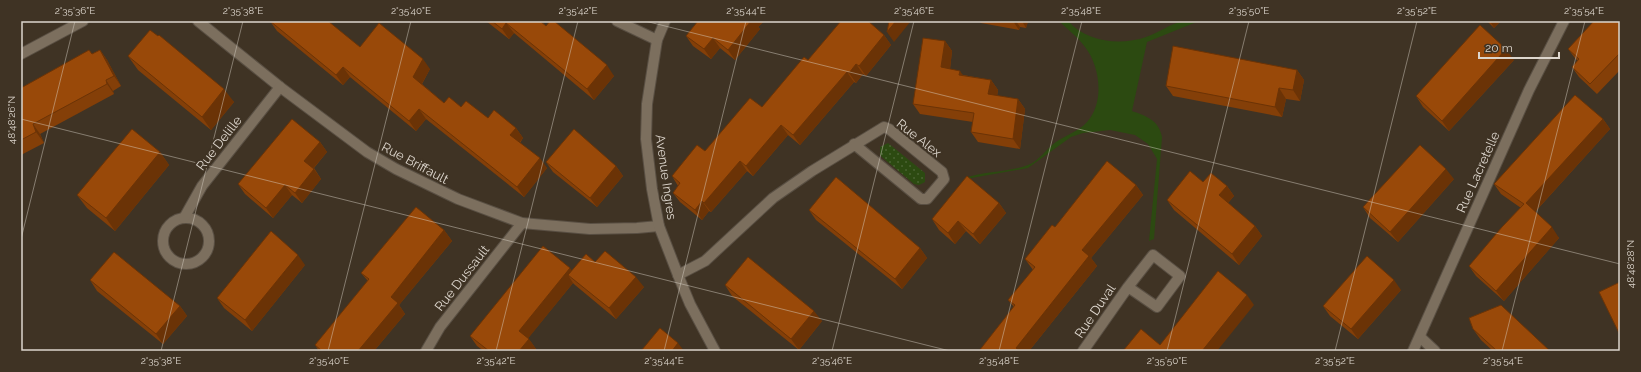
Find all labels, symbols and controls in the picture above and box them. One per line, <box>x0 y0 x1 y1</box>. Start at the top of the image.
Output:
text: 2°35'36"E <box>55 5 95 16</box>
text: 2°35'38"E <box>223 5 263 16</box>
text: 2°35'40"E <box>391 5 431 16</box>
text: 2°35'42"E <box>558 5 598 16</box>
text: 2°35'44"E <box>726 5 766 16</box>
text: 2°35'46"E <box>894 5 934 16</box>
text: 2°35'48"E <box>1061 5 1101 16</box>
text: 2°35'50"E <box>1229 5 1269 16</box>
text: 2°35'52"E <box>1397 5 1437 16</box>
text: 2°35'54"E <box>1564 5 1604 16</box>
scale bar <box>1479 34 1559 60</box>
text: 20 m <box>1485 41 1513 55</box>
text: 48°48'26"N <box>6 96 17 144</box>
street label: Rue Delille <box>193 112 245 173</box>
street label: Rue Alex <box>894 116 945 160</box>
street label: Rue Lacretelle <box>1453 129 1503 215</box>
street label: Avenue Ingres <box>653 133 679 221</box>
street label: Rue Briffault <box>379 139 451 187</box>
text: 48°48'28"N <box>1625 240 1636 288</box>
street label: Rue Dussault <box>432 242 493 314</box>
street label: Rue Duval <box>1072 281 1119 341</box>
text: 2°35'38"E <box>141 355 181 366</box>
text: 2°35'40"E <box>309 355 349 366</box>
text: 2°35'42"E <box>476 355 516 366</box>
text: 2°35'44"E <box>644 355 684 366</box>
text: 2°35'46"E <box>812 355 852 366</box>
text: 2°35'48"E <box>979 355 1019 366</box>
text: 2°35'50"E <box>1147 355 1187 366</box>
text: 2°35'52"E <box>1315 355 1355 366</box>
text: 2°35'54"E <box>1483 355 1523 366</box>

